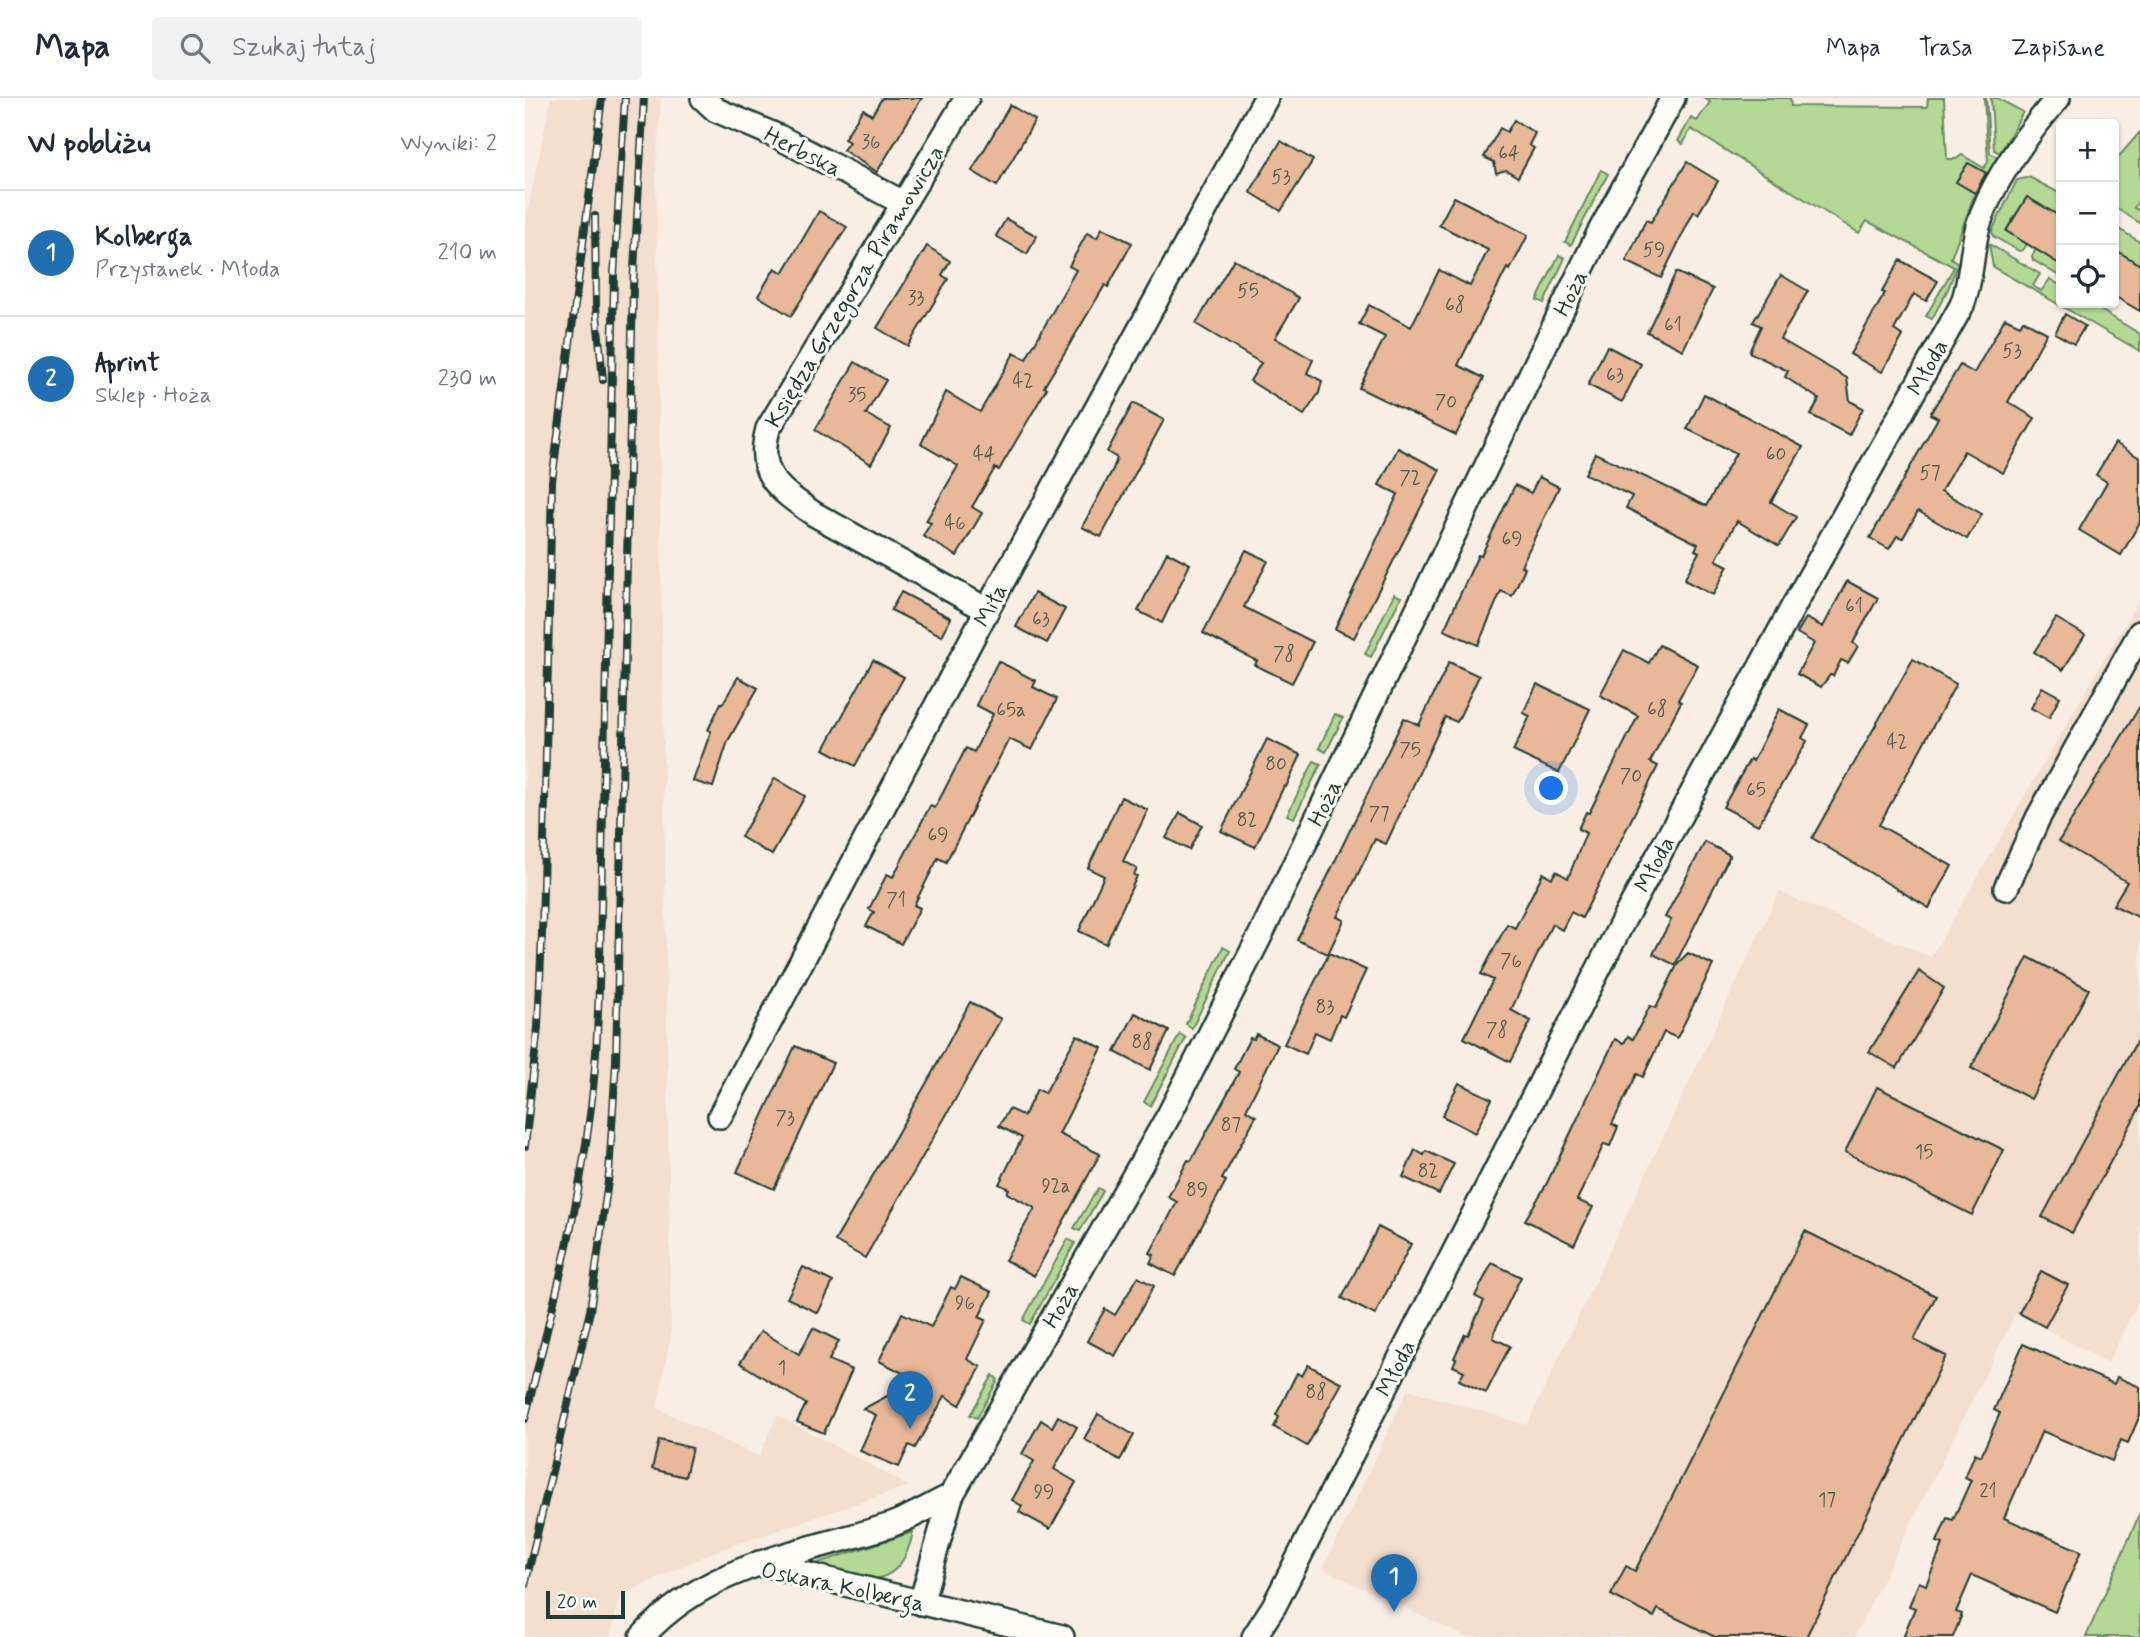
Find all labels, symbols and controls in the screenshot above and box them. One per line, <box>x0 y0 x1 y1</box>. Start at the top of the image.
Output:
search box <box>152 17 642 80</box>
text: Mapa <box>35 26 110 70</box>
icon: search <box>176 29 214 67</box>
text: Szukaj tutaj <box>232 31 376 65</box>
text: Mapa <box>1826 33 1881 64</box>
text: Trasa <box>1919 33 1973 64</box>
text: Zapisane <box>2011 33 2105 64</box>
map controls <box>2056 119 2119 308</box>
button: + <box>2056 119 2119 182</box>
street label: Herbska <box>758 121 846 185</box>
text: W pobliżu <box>28 124 151 163</box>
text: Wyniki: 2 <box>401 129 497 159</box>
house number: 36 <box>861 130 881 155</box>
street label: Księdza Grzegorza Piramowicza <box>759 140 954 435</box>
house number: 64 <box>1498 141 1520 166</box>
house number: 53 <box>1271 165 1291 190</box>
button: − <box>2056 182 2119 245</box>
text: Kolberga <box>95 221 192 255</box>
text: 1 <box>46 238 56 268</box>
text: 210 m <box>437 238 497 268</box>
house number: 59 <box>1643 238 1665 263</box>
button: locate <box>2056 245 2119 308</box>
text: Przystanek · Młoda <box>95 255 280 285</box>
street label: Hoża <box>1548 266 1596 322</box>
house number: 55 <box>1237 279 1259 304</box>
house number: 33 <box>908 286 924 311</box>
house number: 68 <box>1445 293 1465 318</box>
house number: 61 <box>1664 313 1682 338</box>
street label: Młoda <box>1901 335 1956 401</box>
house number: 53 <box>2002 339 2022 364</box>
text: Aprint <box>95 347 160 381</box>
house number: 63 <box>1606 363 1624 388</box>
text: 2 <box>45 364 57 394</box>
text: 230 m <box>438 364 497 394</box>
house number: 42 <box>1012 369 1034 394</box>
text: Sklep · Hoża <box>95 381 212 411</box>
house number: 35 <box>848 383 866 408</box>
house number: 70 <box>1435 390 1457 415</box>
house number: 44 <box>973 442 995 467</box>
house number: 60 <box>1766 442 1786 467</box>
house number: 57 <box>1920 461 1940 486</box>
house number: 72 <box>1399 466 1421 491</box>
house number: 46 <box>944 511 966 536</box>
house number: 69 <box>1501 527 1523 552</box>
street label: Miła <box>968 579 1016 633</box>
house number: 61 <box>1845 594 1863 619</box>
house number: 63 <box>1032 607 1050 632</box>
house number: 78 <box>1273 642 1295 667</box>
house number: 68 <box>1647 697 1667 722</box>
house number: 65a <box>996 698 1026 723</box>
house number: 42 <box>1886 730 1908 755</box>
house number: 75 <box>1399 738 1421 763</box>
house number: 80 <box>1265 752 1287 777</box>
house number: 70 <box>1620 764 1642 789</box>
your location <box>1534 771 1568 805</box>
street label: Hoża <box>1302 776 1350 832</box>
house number: 65 <box>1746 778 1766 803</box>
house number: 77 <box>1368 802 1390 827</box>
house number: 82 <box>1237 808 1257 833</box>
house number: 69 <box>927 823 949 848</box>
street label: Młoda <box>1629 832 1683 898</box>
house number: 71 <box>886 888 906 913</box>
house number: 76 <box>1500 949 1522 974</box>
house number: 83 <box>1316 995 1334 1020</box>
house number: 78 <box>1486 1018 1508 1043</box>
house number: 88 <box>1131 1030 1153 1055</box>
house number: 73 <box>775 1106 795 1131</box>
house number: 87 <box>1221 1113 1241 1138</box>
house number: 15 <box>1915 1140 1933 1165</box>
house number: 82 <box>1418 1159 1438 1184</box>
house number: 92a <box>1041 1174 1071 1199</box>
house number: 89 <box>1186 1178 1208 1203</box>
street label: Hoża <box>1037 1278 1087 1334</box>
house number: 96 <box>955 1291 975 1316</box>
street label: Młoda <box>1370 1336 1424 1402</box>
house number: 1 <box>778 1356 786 1381</box>
pin: 2 <box>887 1371 933 1429</box>
house number: 88 <box>1305 1380 1327 1405</box>
house number: 21 <box>1979 1479 1997 1504</box>
house number: 99 <box>1034 1480 1054 1505</box>
house number: 17 <box>1818 1488 1836 1513</box>
pin: 1 <box>1371 1554 1417 1612</box>
street label: Oskara Kolberga <box>758 1556 927 1622</box>
scale bar <box>546 1588 625 1620</box>
text: 20 m <box>557 1590 597 1615</box>

